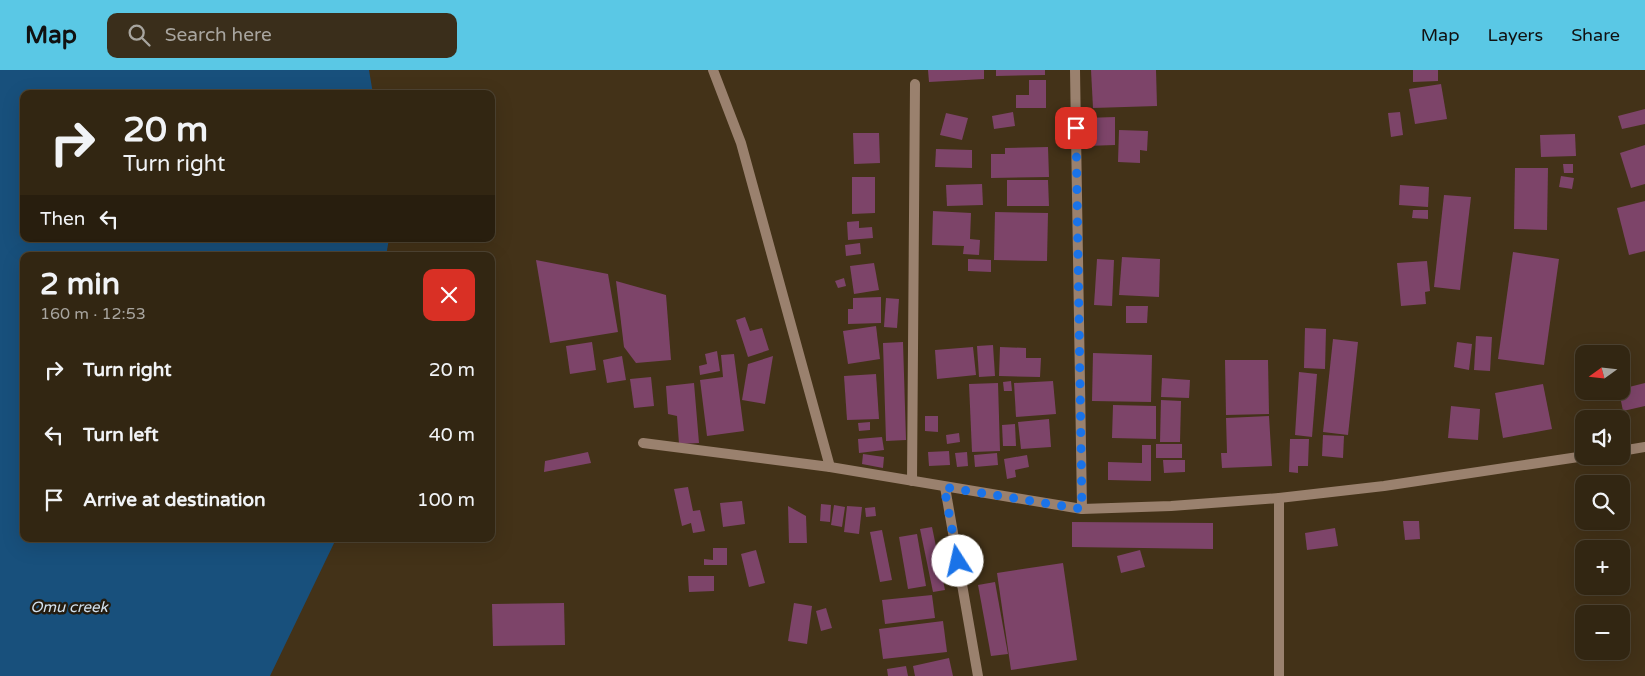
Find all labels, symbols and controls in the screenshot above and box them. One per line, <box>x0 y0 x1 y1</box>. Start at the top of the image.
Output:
search box <box>107 13 457 58</box>
text: Map <box>25 21 77 50</box>
icon: search <box>125 21 153 49</box>
text: Search here <box>165 24 272 46</box>
text: Map <box>1421 24 1460 46</box>
text: Layers <box>1488 24 1543 46</box>
text: Share <box>1571 24 1620 46</box>
pin <box>1055 107 1097 149</box>
text: 20 m <box>123 109 208 151</box>
icon: right <box>40 110 105 175</box>
icon: arrive <box>1062 114 1090 142</box>
text: Turn right <box>123 151 225 177</box>
icon: left <box>95 205 123 233</box>
text: Then <box>40 208 85 230</box>
text: 2 min <box>40 266 120 303</box>
button: close <box>423 269 475 321</box>
text: 160 m · 12:53 <box>40 304 146 324</box>
north arrow <box>1575 345 1630 400</box>
map controls <box>1575 345 1630 660</box>
icon: right <box>40 356 68 384</box>
text: Turn right <box>83 359 171 381</box>
text: 20 m <box>429 359 475 381</box>
button: sound <box>1575 410 1630 465</box>
icon: left <box>40 421 68 449</box>
text: Turn left <box>83 424 159 446</box>
text: 40 m <box>429 424 475 446</box>
button: search <box>1575 475 1630 530</box>
icon: arrive <box>40 486 68 514</box>
text: Arrive at destination <box>83 489 266 511</box>
text: 100 m <box>417 489 475 511</box>
position arrow <box>931 534 983 586</box>
button: + <box>1575 540 1630 595</box>
water label: Omu creek <box>30 598 110 616</box>
button: − <box>1575 605 1630 660</box>

